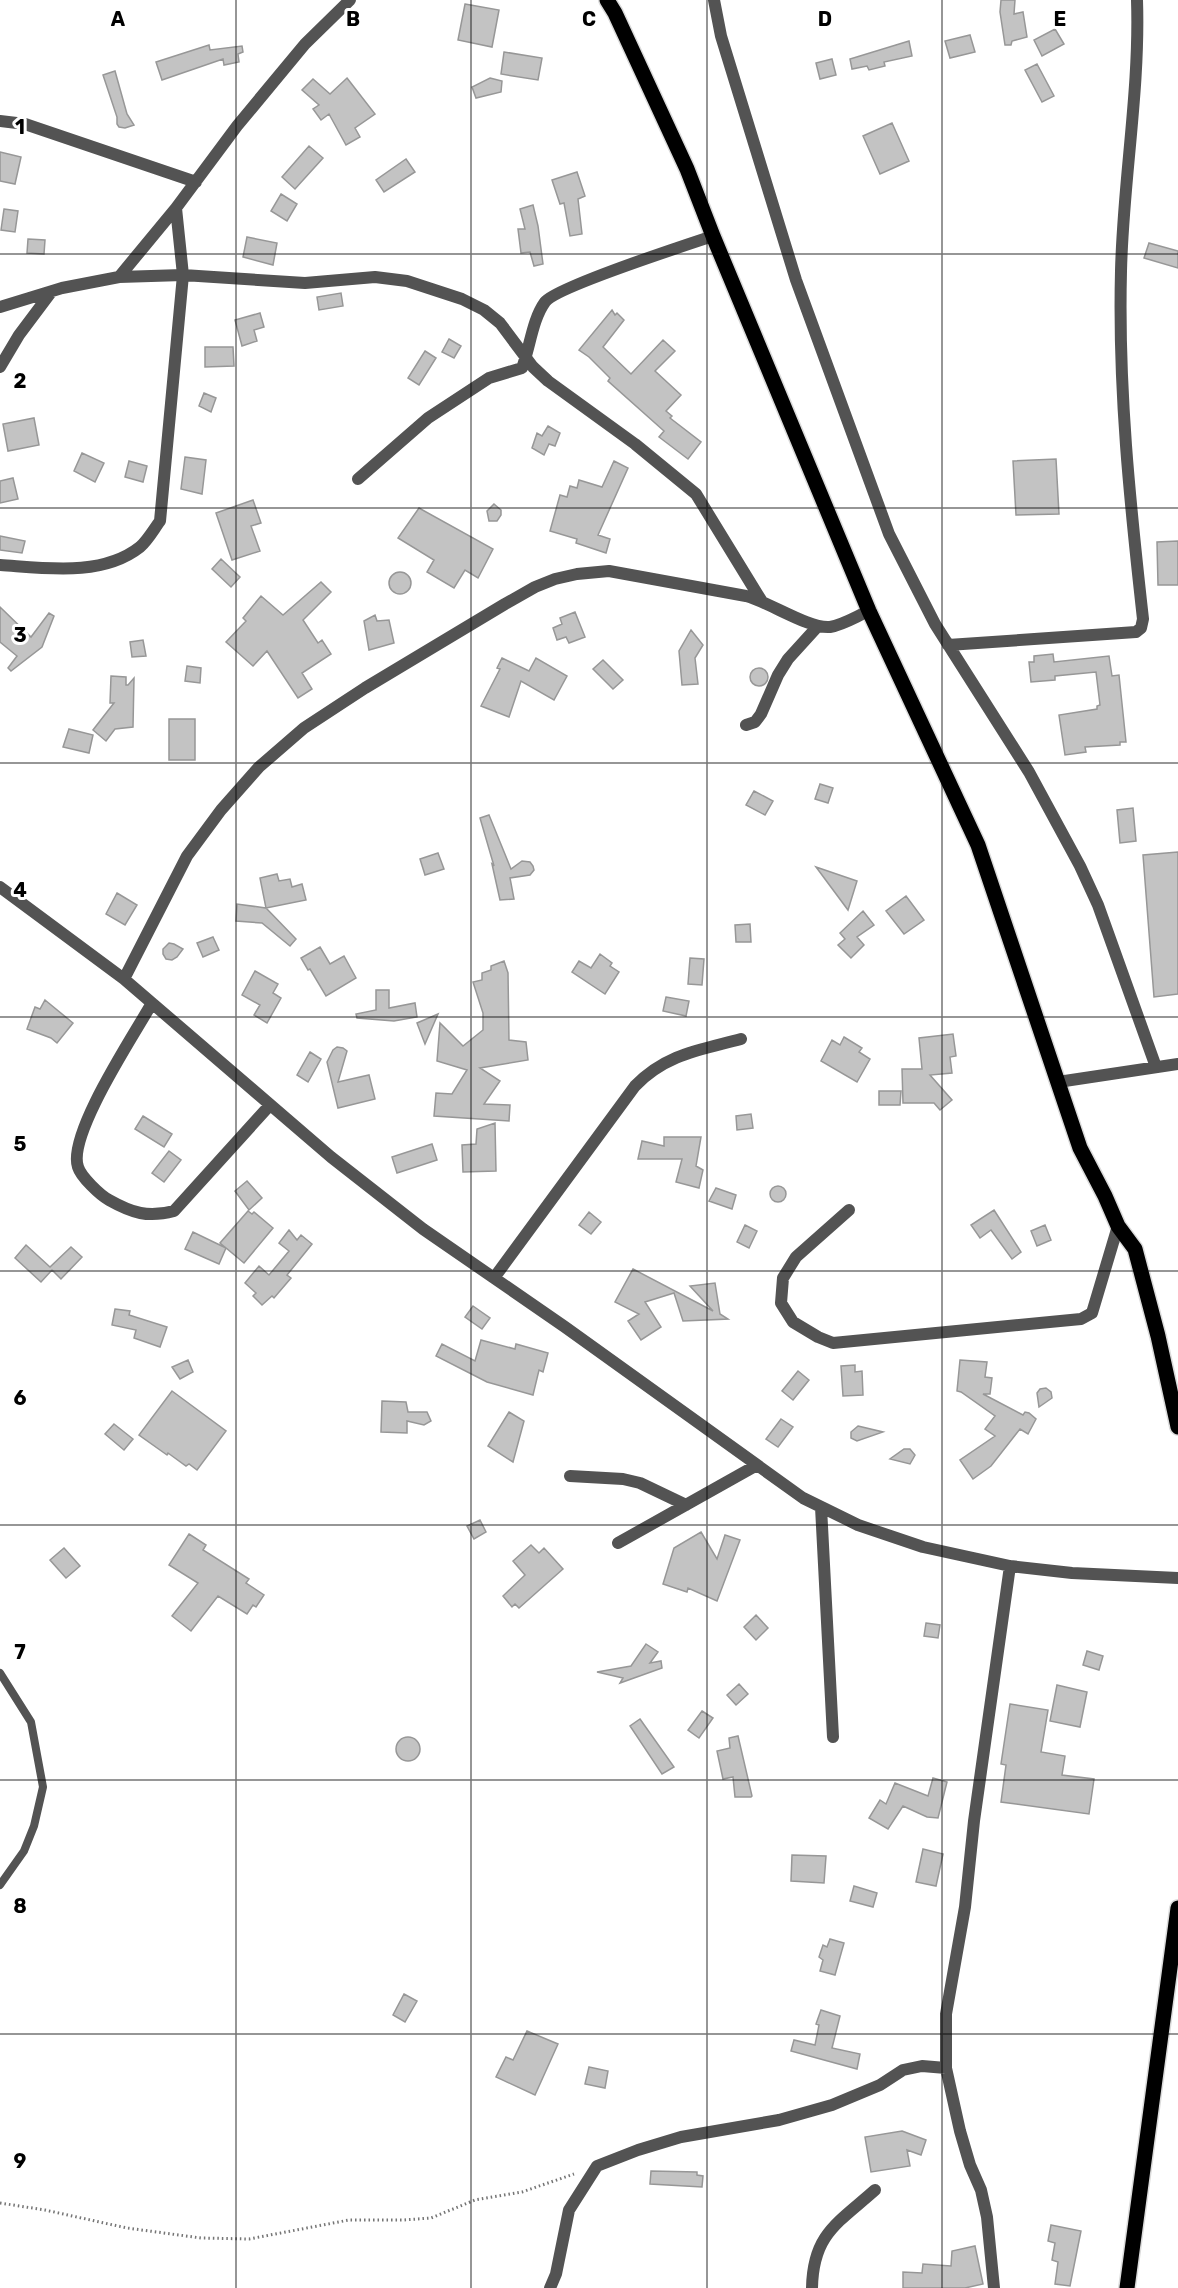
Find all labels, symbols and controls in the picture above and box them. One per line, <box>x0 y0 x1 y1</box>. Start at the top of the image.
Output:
text: A <box>111 7 126 31</box>
text: B <box>346 7 360 31</box>
text: C <box>582 7 596 31</box>
text: D <box>818 7 832 31</box>
text: E <box>1054 7 1066 31</box>
text: 1 <box>15 115 25 139</box>
text: 2 <box>14 369 27 393</box>
text: 3 <box>13 623 27 647</box>
text: 4 <box>13 878 27 902</box>
text: 5 <box>14 1132 27 1156</box>
text: 6 <box>13 1386 27 1410</box>
text: 7 <box>14 1640 26 1664</box>
text: 8 <box>13 1894 27 1918</box>
text: 9 <box>14 2149 27 2173</box>

